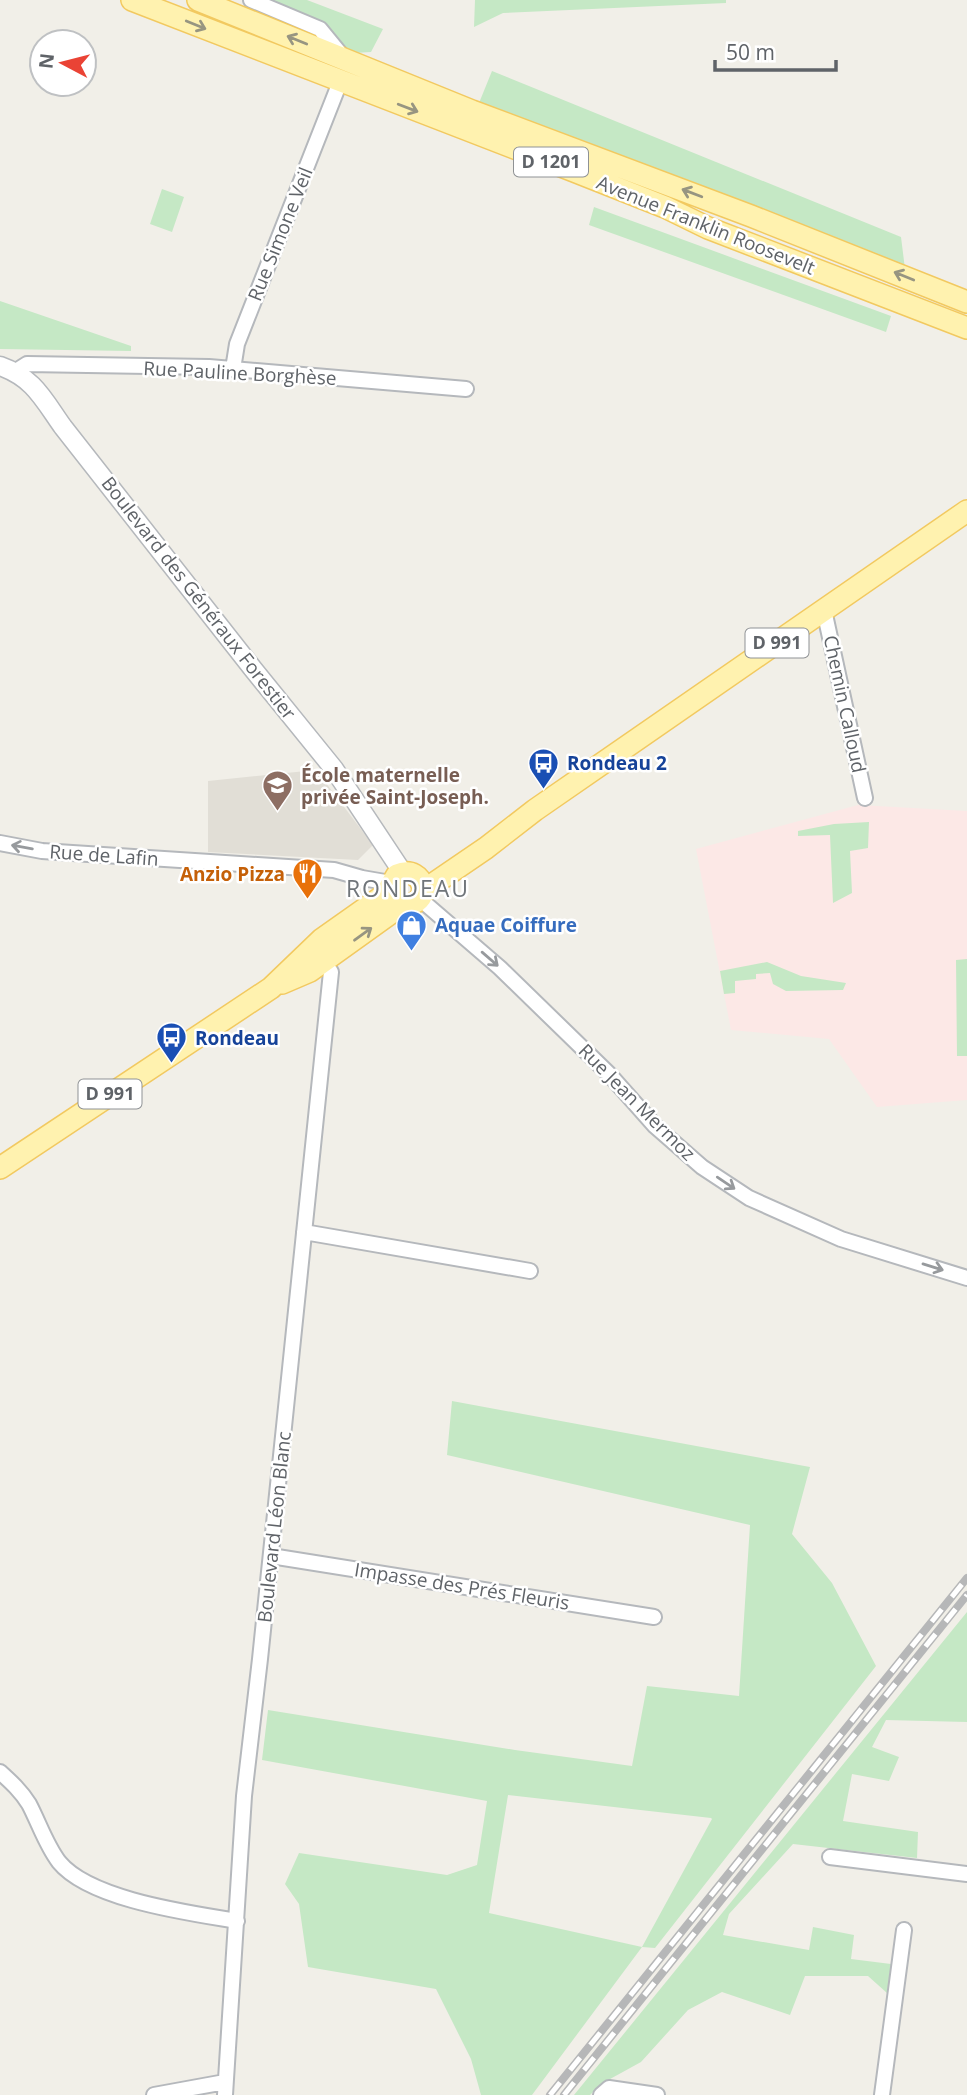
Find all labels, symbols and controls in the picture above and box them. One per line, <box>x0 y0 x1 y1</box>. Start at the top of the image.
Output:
one-way arrow <box>184 20 206 33</box>
north arrow <box>28 28 98 98</box>
scale bar <box>715 28 836 72</box>
one-way arrow <box>287 32 309 45</box>
text: 50 m <box>726 38 775 66</box>
text: N <box>32 52 60 70</box>
one-way arrow <box>396 102 418 115</box>
road number: D 1201 <box>514 148 588 176</box>
street label: Rue Simone Veil <box>241 163 319 305</box>
street label: Avenue Franklin Roosevelt <box>593 169 819 281</box>
one-way arrow <box>681 186 703 199</box>
one-way arrow <box>893 269 915 282</box>
street label: Rue Pauline Borghèse <box>143 355 337 391</box>
street label: Boulevard des Généraux Forestier <box>96 471 302 725</box>
road number: D 991 <box>746 628 808 658</box>
street label: Chemin Calloud <box>818 633 872 775</box>
bus stop icon: Rondeau 2 <box>527 746 561 790</box>
place label: Rondeau 2 <box>567 750 667 776</box>
place label: École maternelle privée Saint-Joseph. <box>301 762 489 810</box>
school or university icon: École maternelle privée Saint-Joseph. <box>261 769 295 813</box>
street label: Rue de Lafin <box>48 838 160 872</box>
one-way arrow <box>11 840 34 853</box>
restaurant icon: Anzio Pizza <box>291 857 325 901</box>
place label: Anzio Pizza <box>180 861 285 887</box>
district label: RONDEAU <box>346 872 470 904</box>
shop icon: Aquae Coiffure <box>395 908 429 952</box>
place label: Aquae Coiffure <box>435 912 577 938</box>
one-way arrow <box>353 927 372 941</box>
one-way arrow <box>481 951 499 967</box>
bus stop icon: Rondeau <box>155 1021 189 1065</box>
place label: Rondeau <box>195 1025 279 1051</box>
street label: Rue Jean Mermoz <box>573 1038 701 1166</box>
road number: D 991 <box>78 1079 142 1108</box>
one-way arrow <box>715 1176 735 1190</box>
one-way arrow <box>922 1261 944 1274</box>
street label: Boulevard Léon Blanc <box>251 1430 297 1624</box>
street label: Impasse des Prés Fleuris <box>353 1556 571 1616</box>

